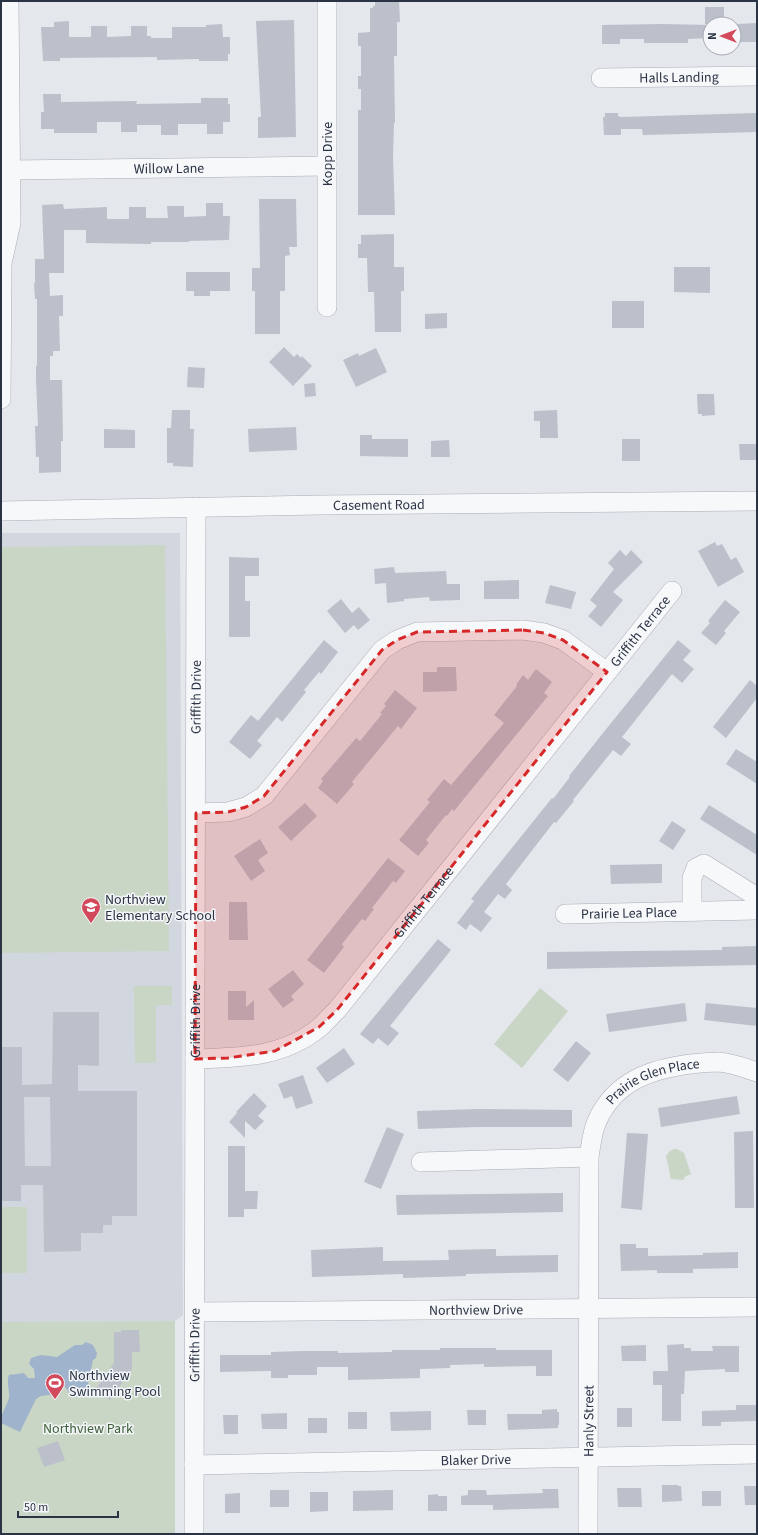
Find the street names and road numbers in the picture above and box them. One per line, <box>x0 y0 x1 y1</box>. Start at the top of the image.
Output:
street label: Halls Landing <box>639 67 719 89</box>
street label: Kopp Drive <box>318 122 338 186</box>
street label: Willow Lane <box>134 159 204 179</box>
street label: Casement Road <box>333 495 425 516</box>
street label: Griffith Terrace <box>606 592 676 672</box>
street label: Griffith Drive <box>187 660 207 734</box>
street label: Griffith Terrace <box>389 863 459 943</box>
street label: Prairie Lea Place <box>581 903 677 925</box>
street label: Griffith Drive <box>186 984 206 1058</box>
street label: Prairie Glen Place <box>601 1054 701 1109</box>
street label: Northview Drive <box>429 1300 523 1321</box>
street label: Griffith Drive <box>185 1308 205 1382</box>
street label: Hanly Street <box>579 1385 599 1457</box>
street label: Blaker Drive <box>440 1450 511 1471</box>

